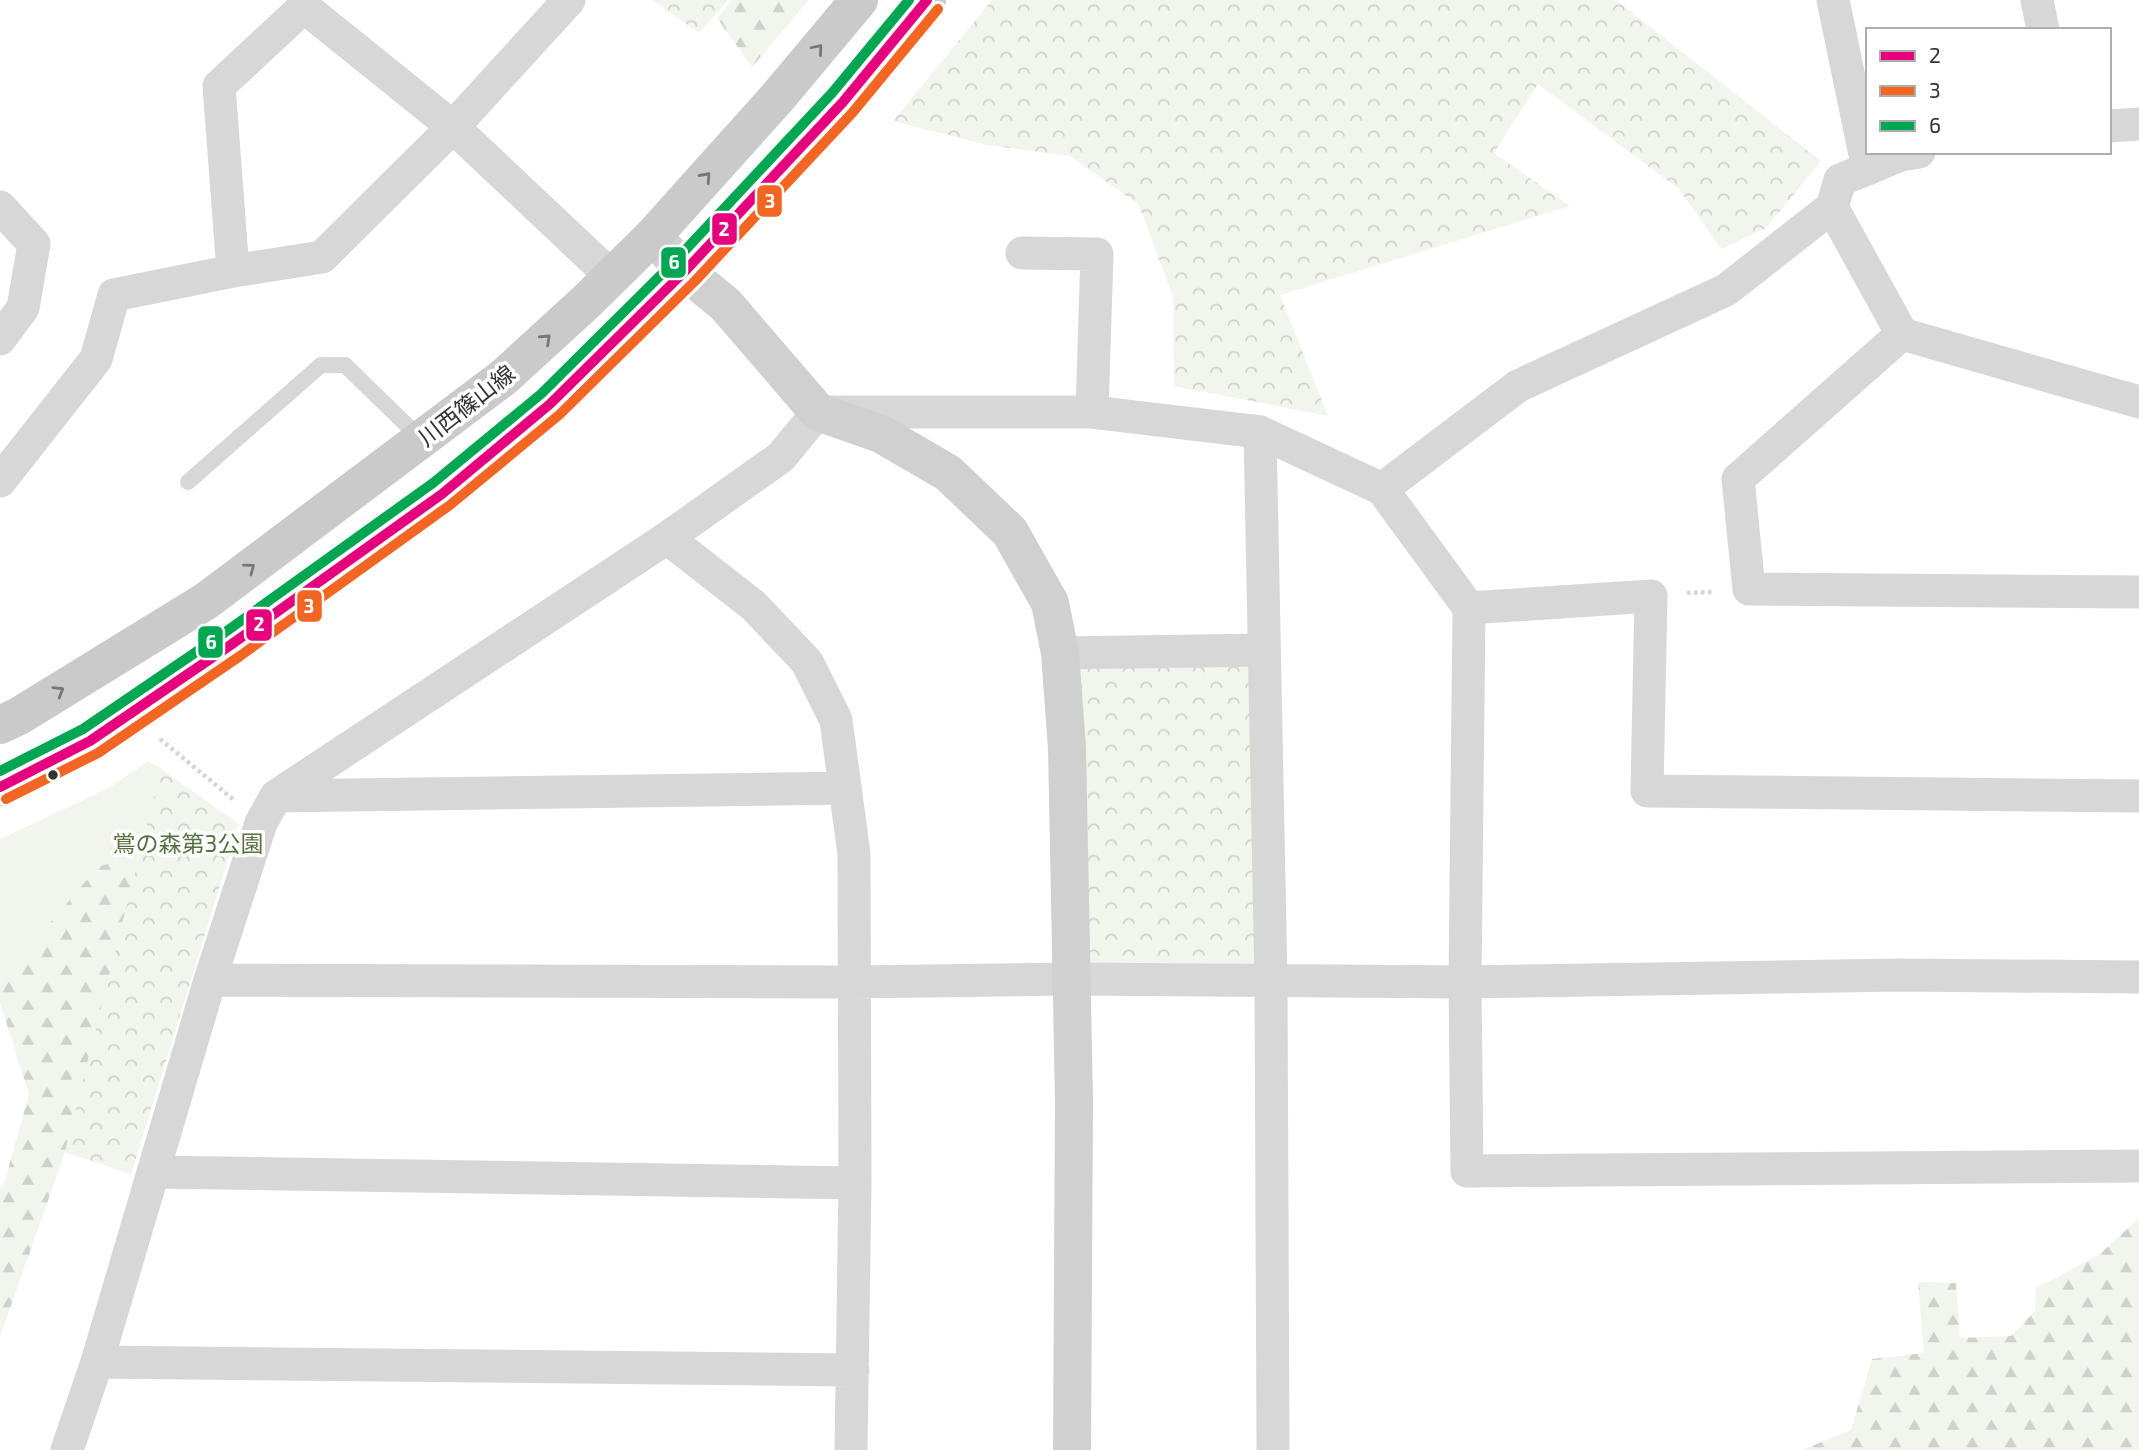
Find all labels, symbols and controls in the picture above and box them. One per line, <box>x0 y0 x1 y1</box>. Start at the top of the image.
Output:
legend <box>1866 28 2111 154</box>
text: 2 <box>1929 42 1941 67</box>
one-way arrow <box>810 44 822 57</box>
text: 3 <box>1929 77 1941 102</box>
text: 6 <box>1929 112 1941 137</box>
one-way arrow <box>698 172 710 185</box>
line badge: 3 <box>756 184 783 218</box>
text: 3 <box>765 189 775 212</box>
line badge: 2 <box>711 212 738 246</box>
text: 2 <box>718 217 730 240</box>
line badge: 6 <box>660 246 687 279</box>
text: 6 <box>668 250 680 273</box>
one-way arrow <box>538 334 551 347</box>
street label: 川西篠山線 <box>412 359 520 451</box>
one-way arrow <box>243 564 255 577</box>
line badge: 3 <box>296 589 323 623</box>
text: 3 <box>304 594 314 617</box>
line badge: 2 <box>245 608 273 642</box>
text: 2 <box>253 612 265 635</box>
line badge: 6 <box>197 625 224 659</box>
text: 6 <box>205 630 217 653</box>
one-way arrow <box>52 687 65 700</box>
unlabelled marker <box>46 768 60 782</box>
park label: 鴬の森第3公園 <box>113 829 263 857</box>

